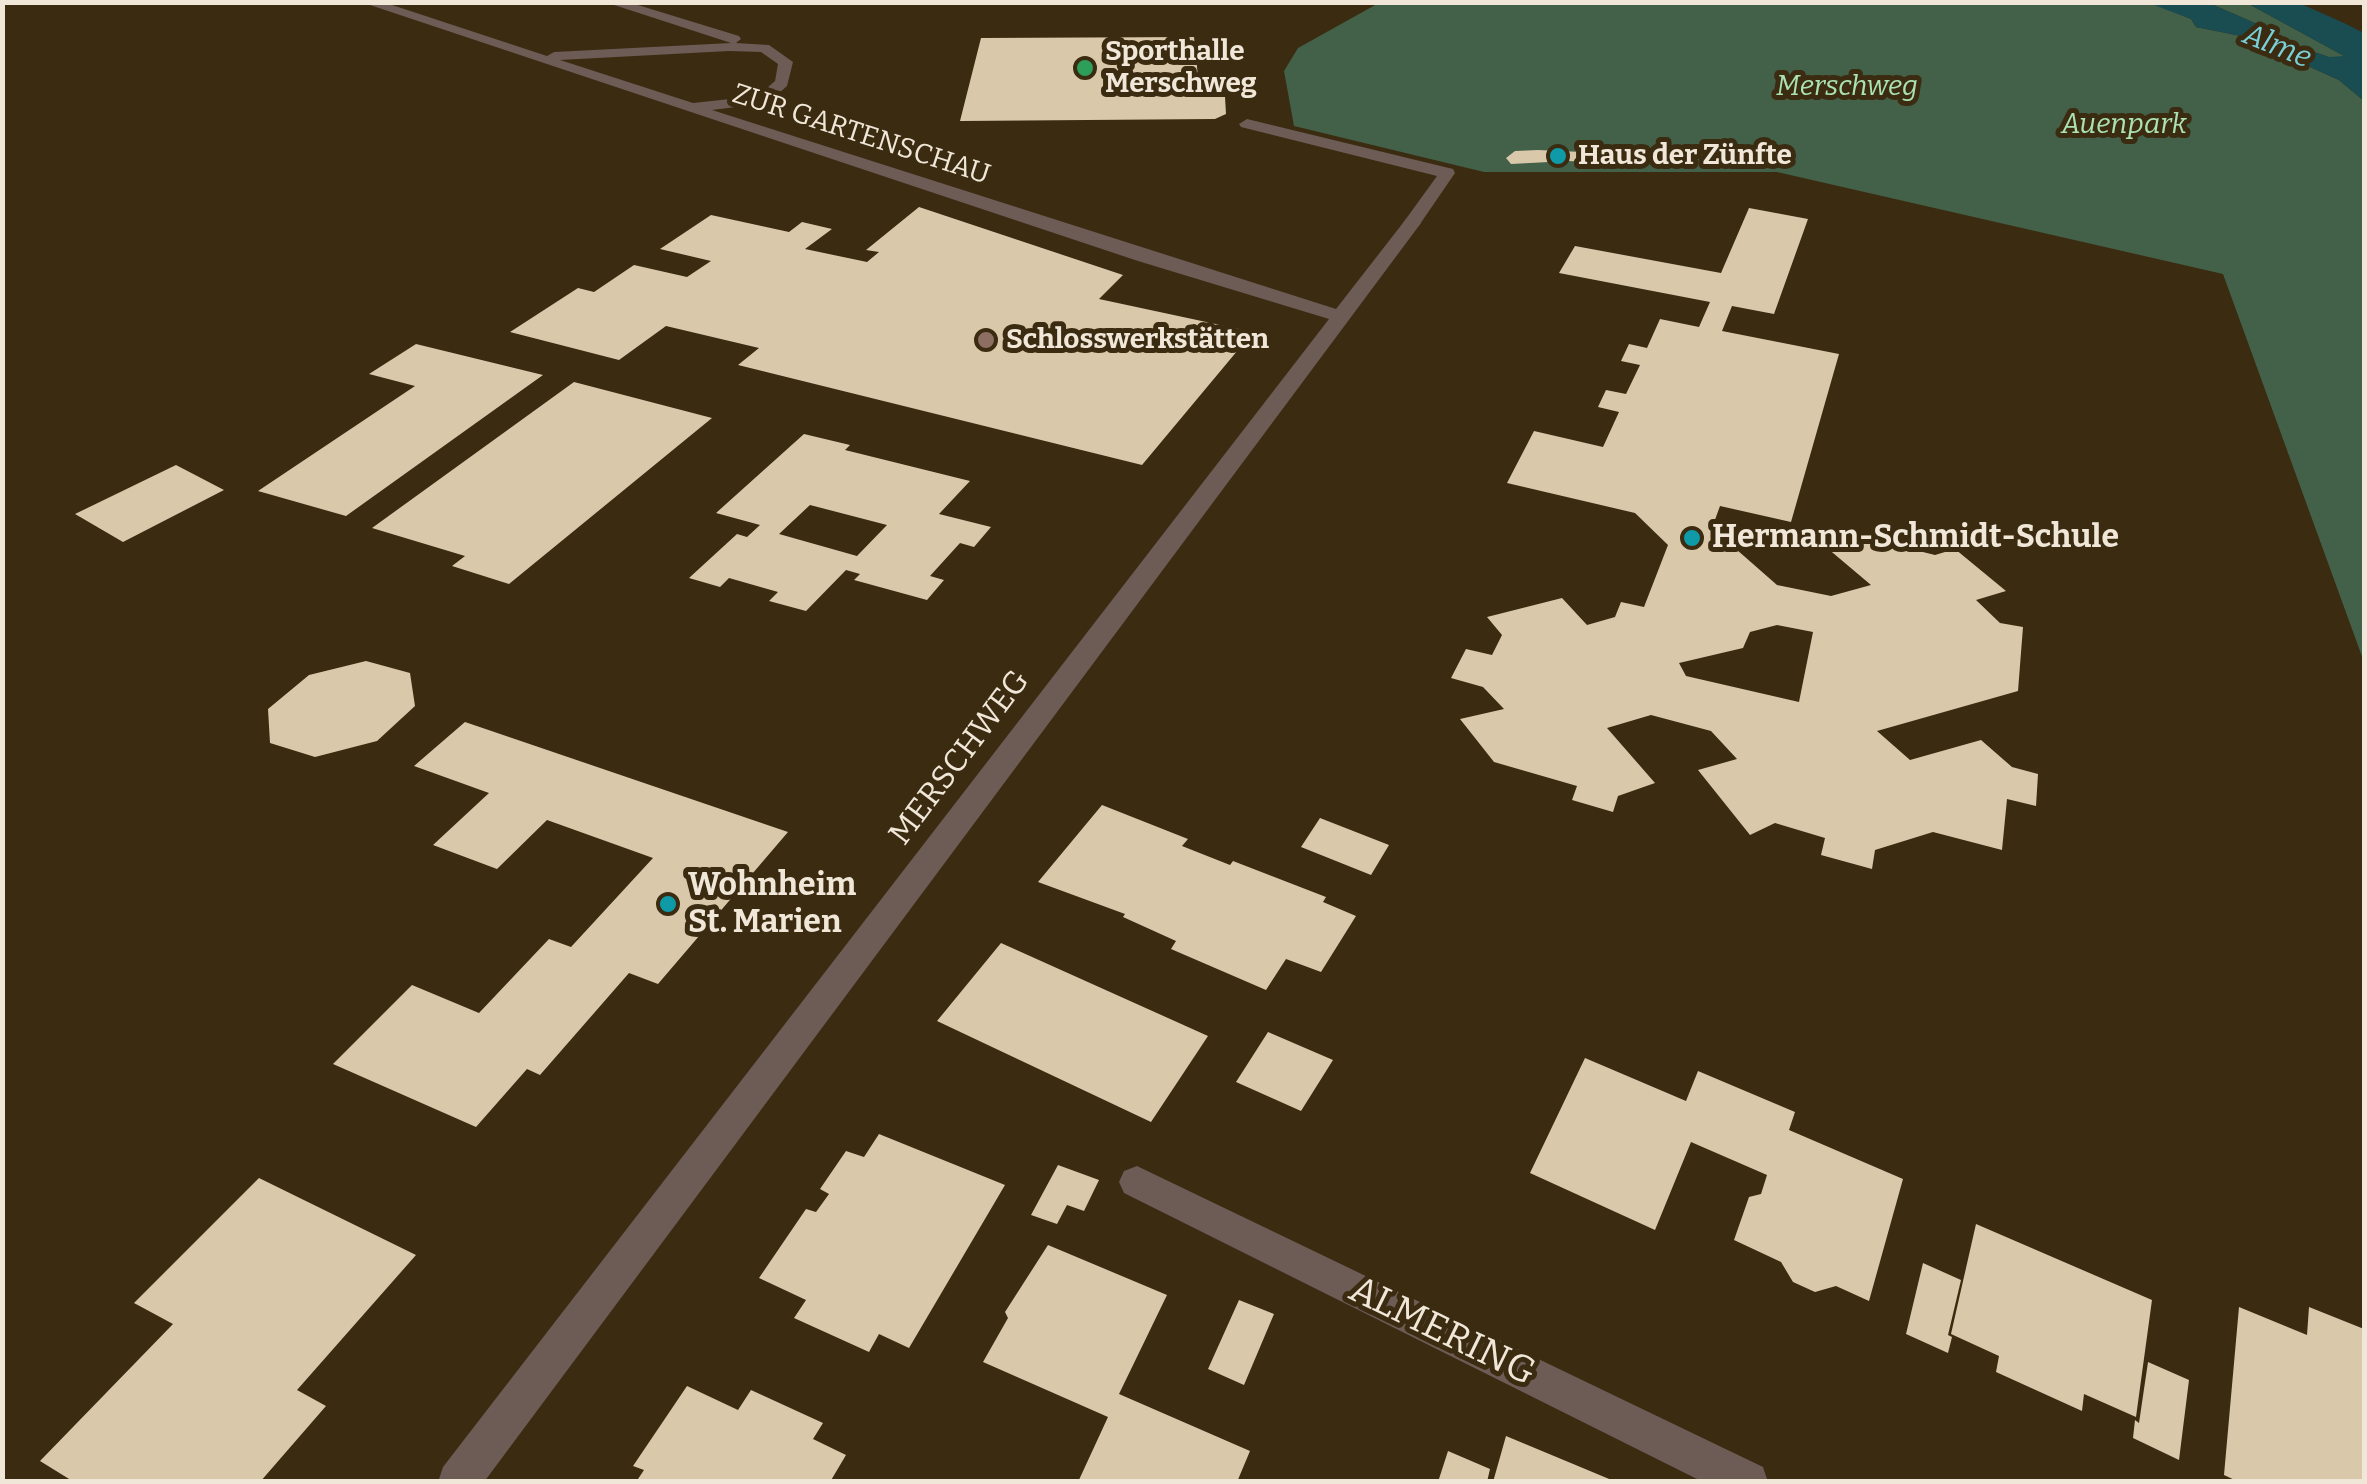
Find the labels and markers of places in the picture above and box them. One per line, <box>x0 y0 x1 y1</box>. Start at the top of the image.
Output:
place label: Sporthalle Merschweg <box>1105 35 1257 101</box>
marker: Sporthalle Merschweg <box>1074 57 1096 79</box>
place label: Haus der Zünfte <box>1578 139 1792 173</box>
marker: Haus der Zünfte <box>1547 145 1569 167</box>
place label: Schlosswerkstätten <box>1006 323 1269 357</box>
marker: Schlosswerkstätten <box>975 329 997 351</box>
place label: Hermann-Schmidt-Schule <box>1712 519 2119 557</box>
marker: Hermann-Schmidt-Schule <box>1681 527 1703 549</box>
place label: Wohnheim St. Marien <box>688 867 856 942</box>
marker: Wohnheim St. Marien <box>657 893 679 915</box>

